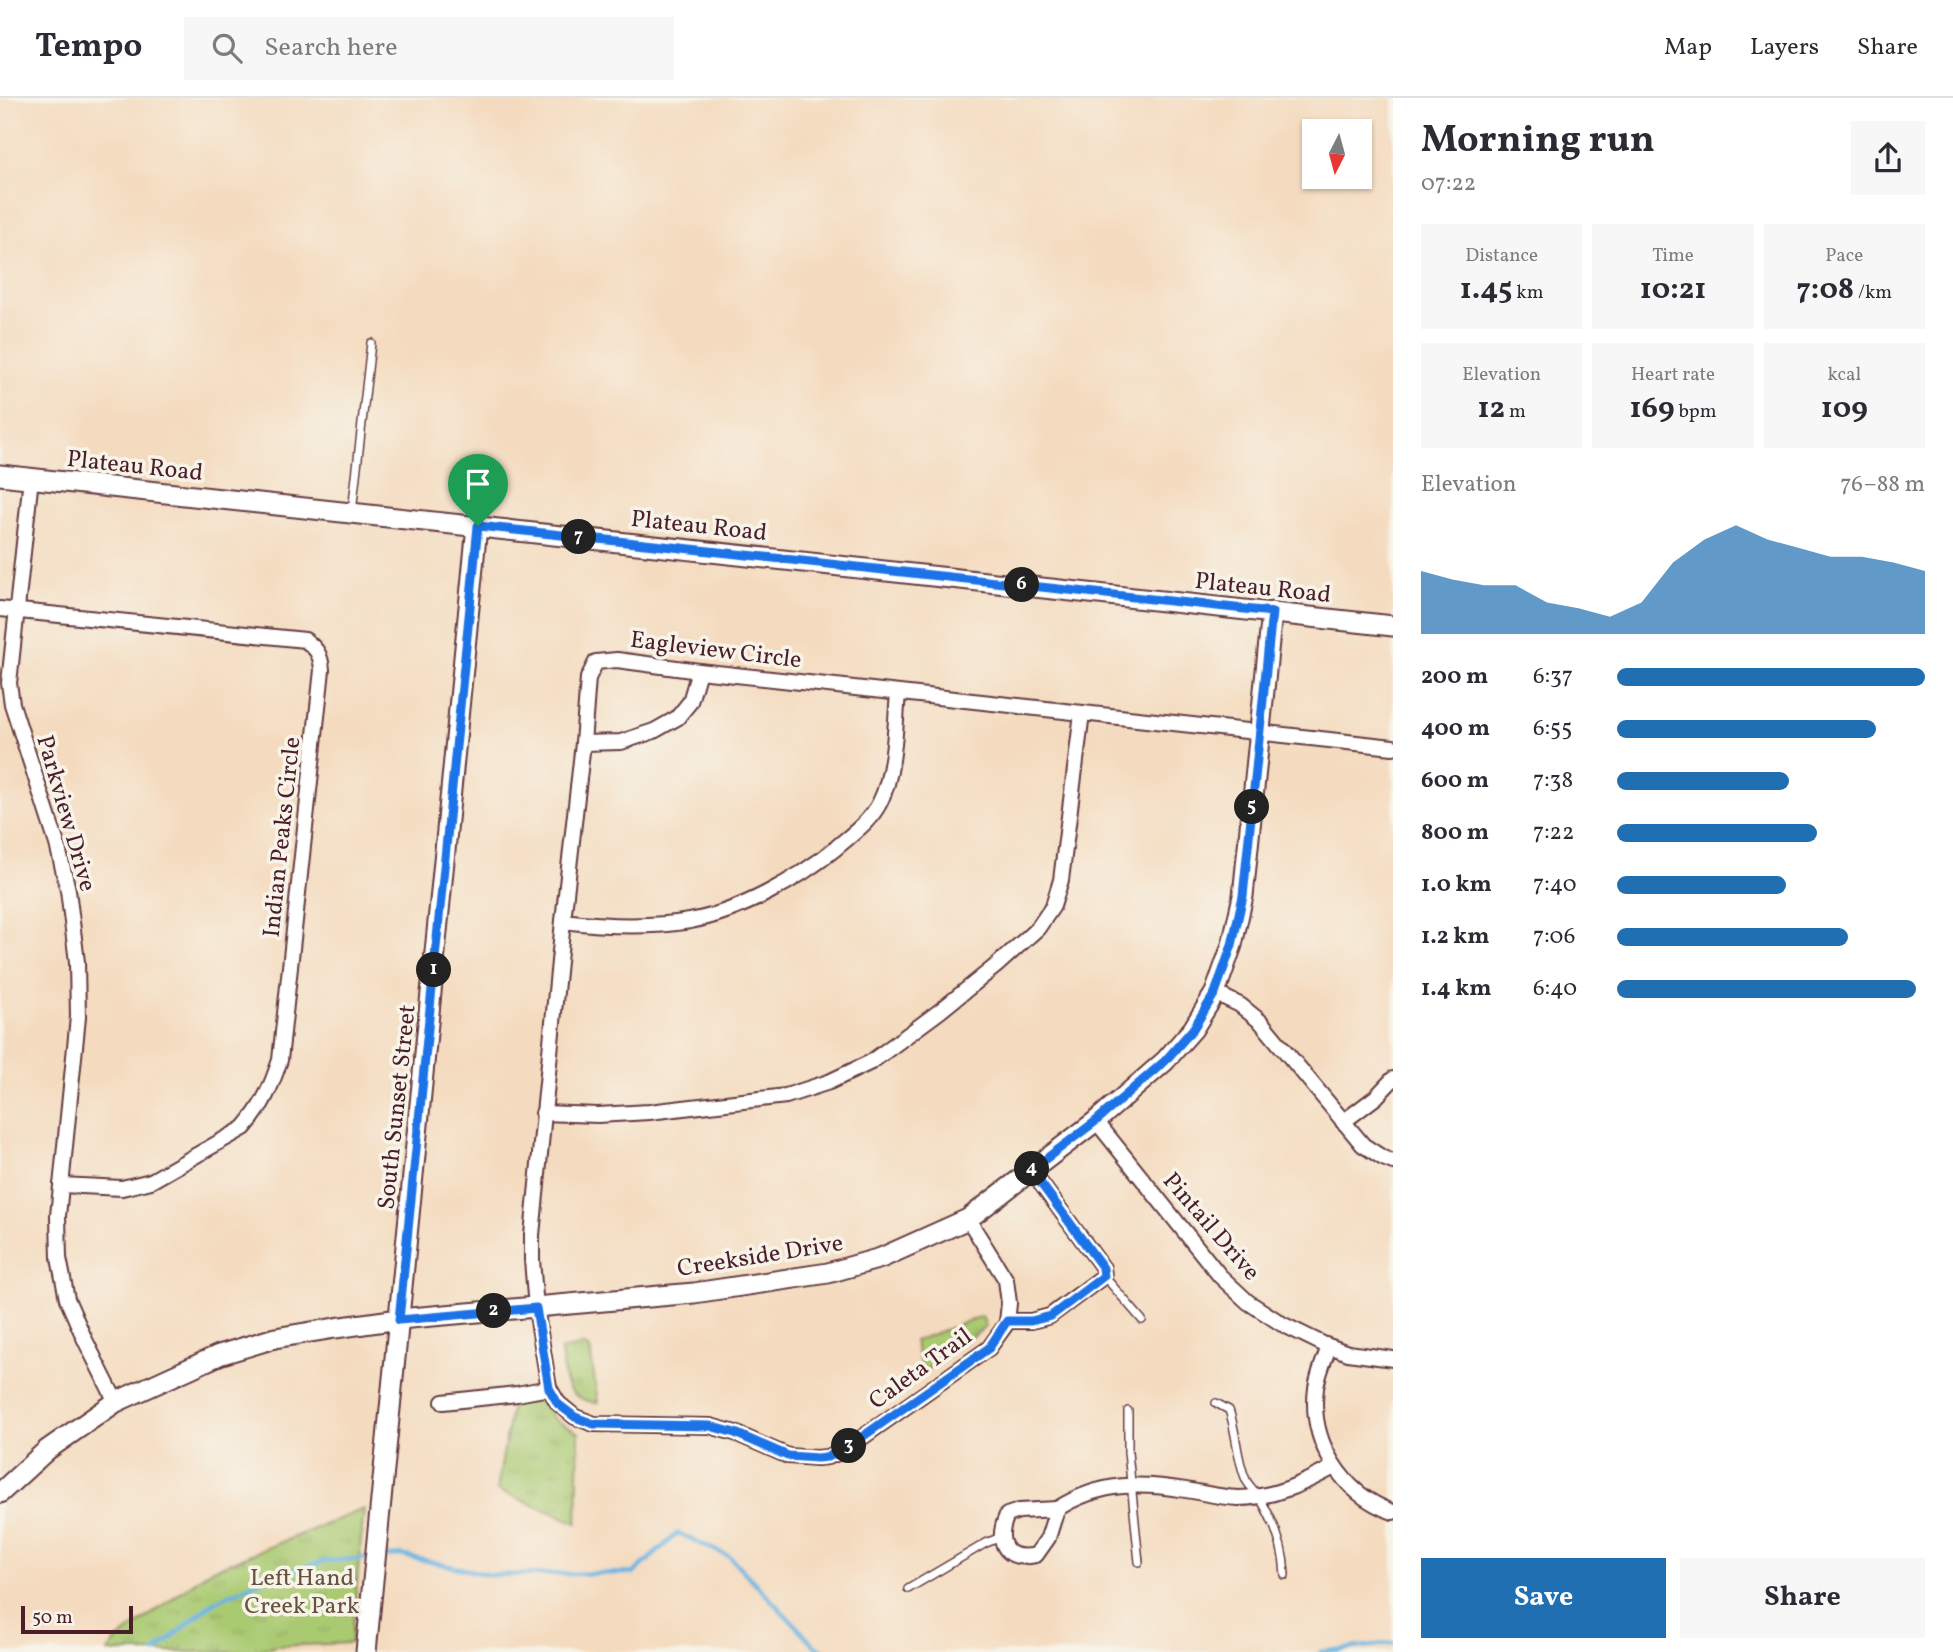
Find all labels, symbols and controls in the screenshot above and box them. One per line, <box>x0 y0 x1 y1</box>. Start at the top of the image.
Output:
search box <box>184 17 674 80</box>
text: Tempo <box>35 25 142 71</box>
icon: search <box>208 29 246 67</box>
text: Search here <box>264 30 398 66</box>
text: Map <box>1664 31 1712 65</box>
text: Layers <box>1750 31 1819 65</box>
text: Share <box>1857 31 1918 65</box>
text: Morning run <box>1421 115 1655 168</box>
north arrow <box>1302 119 1372 189</box>
map controls <box>1302 119 1372 189</box>
button: share <box>1851 121 1925 195</box>
text: 07:22 <box>1421 168 1476 200</box>
text: Distance <box>1465 243 1538 269</box>
text: Time <box>1652 243 1694 269</box>
text: Pace <box>1825 243 1863 269</box>
text: 1.45 <box>1460 269 1513 311</box>
text: 10:21 <box>1640 269 1706 311</box>
text: 7:08 <box>1797 269 1854 311</box>
text: km <box>1513 280 1544 306</box>
text: /km <box>1854 280 1892 306</box>
text: Elevation <box>1462 362 1541 388</box>
text: Heart rate <box>1631 362 1715 388</box>
text: kcal <box>1827 362 1861 388</box>
text: 12 <box>1478 388 1505 430</box>
text: 169 <box>1629 388 1675 430</box>
text: 109 <box>1821 388 1868 430</box>
text: m <box>1505 399 1526 425</box>
text: bpm <box>1675 399 1716 425</box>
street label: Plateau Road <box>65 443 205 491</box>
pin <box>448 454 508 526</box>
icon: arrive <box>459 465 497 503</box>
text: Elevation <box>1421 469 1517 501</box>
text: 76–88 m <box>1840 469 1925 501</box>
street label: Plateau Road <box>629 503 769 551</box>
pin: 7 <box>562 520 596 555</box>
text: 7 <box>574 523 583 549</box>
street label: Plateau Road <box>1193 565 1333 613</box>
pin: 6 <box>1004 568 1040 602</box>
text: 6 <box>1016 571 1027 597</box>
street label: Eagleview Circle <box>628 624 803 678</box>
text: 200 m <box>1421 661 1488 693</box>
text: 6:37 <box>1533 661 1573 693</box>
text: 400 m <box>1421 713 1490 745</box>
text: 6:55 <box>1533 713 1572 745</box>
street label: Parkview Drive <box>27 731 104 896</box>
street label: Indian Peaks Circle <box>256 735 310 939</box>
text: 600 m <box>1421 765 1489 797</box>
text: 7:38 <box>1533 765 1573 797</box>
pin: 5 <box>1234 790 1270 824</box>
text: 5 <box>1247 793 1256 819</box>
text: 800 m <box>1421 817 1489 849</box>
text: 7:22 <box>1533 817 1574 849</box>
text: 1.0 km <box>1421 869 1492 901</box>
text: 7:40 <box>1533 869 1577 901</box>
text: 1.2 km <box>1421 921 1490 953</box>
text: 7:06 <box>1533 921 1575 953</box>
pin: 1 <box>416 952 452 988</box>
text: 1 <box>430 956 437 982</box>
text: 1.4 km <box>1421 973 1492 1005</box>
text: 6:40 <box>1533 973 1577 1005</box>
street label: South Sunset Street <box>370 1003 426 1211</box>
pin: 4 <box>1014 1152 1050 1186</box>
text: 4 <box>1026 1155 1037 1181</box>
street label: Pintail Drive <box>1154 1166 1267 1289</box>
street label: Creekside Drive <box>675 1227 846 1287</box>
pin: 2 <box>476 1294 512 1328</box>
text: 2 <box>489 1297 498 1323</box>
street label: Caleta Trail <box>863 1321 980 1419</box>
pin: 3 <box>832 1428 866 1464</box>
text: 3 <box>844 1432 853 1458</box>
button: Save <box>1421 1558 1666 1638</box>
button: Share <box>1680 1558 1925 1638</box>
park label: Left Hand Creek Park <box>244 1562 360 1624</box>
scale bar <box>21 1603 133 1635</box>
text: 50 m <box>32 1605 73 1631</box>

